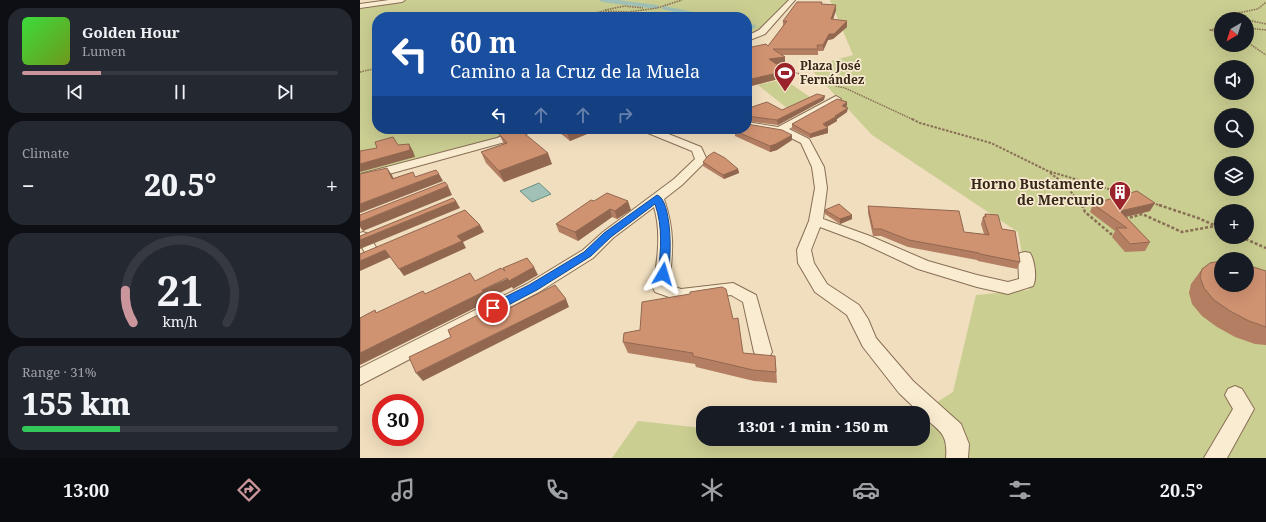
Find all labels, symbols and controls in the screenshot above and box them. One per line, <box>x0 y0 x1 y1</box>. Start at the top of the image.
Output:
north arrow <box>1214 12 1254 52</box>
map controls <box>1214 12 1254 292</box>
text: Golden Hour <box>82 22 180 42</box>
text: 60 m <box>450 23 517 61</box>
icon: left <box>384 28 436 80</box>
text: Lumen <box>82 42 126 60</box>
place label: Plaza José Fernández <box>800 57 864 88</box>
text: Camino a la Cruz de la Muela <box>450 59 700 83</box>
sports icon: Plaza José Fernández <box>772 60 798 93</box>
button: sound <box>1214 60 1254 100</box>
icon: previous <box>64 81 86 103</box>
icon: pause <box>169 81 191 103</box>
icon: next <box>274 81 296 103</box>
icon: left <box>488 104 510 126</box>
icon: ahead <box>530 104 552 126</box>
icon: ahead <box>572 104 594 126</box>
icon: right <box>614 104 636 126</box>
button: search <box>1214 108 1254 148</box>
text: Climate <box>22 144 69 162</box>
button: layers <box>1214 156 1254 196</box>
text: 20.5° <box>144 164 216 205</box>
text: − <box>22 170 35 200</box>
text: + <box>326 170 338 200</box>
place label: Horno Bustamente de Mercurio <box>971 174 1104 209</box>
building icon: Horno Bustamente de Mercurio <box>1107 179 1133 212</box>
button: + <box>1214 204 1254 244</box>
button: − <box>1214 252 1254 292</box>
position arrow <box>642 253 684 295</box>
text: 21 <box>156 262 204 318</box>
pin <box>476 291 510 325</box>
icon: arrive <box>482 297 504 319</box>
text: km/h <box>162 312 198 331</box>
text: Range · 31% <box>22 363 96 381</box>
text: 155 km <box>22 383 131 424</box>
speed limit sign: 30 <box>372 394 424 446</box>
text: 13:01 · 1 min · 150 m <box>737 416 889 436</box>
icon: directions <box>235 476 263 504</box>
icon: music <box>389 476 417 504</box>
icon: phone <box>543 476 571 504</box>
icon: climate <box>698 476 726 504</box>
icon: car <box>852 476 880 504</box>
icon: filters <box>1006 476 1034 504</box>
text: 13:00 <box>63 478 109 502</box>
text: 20.5° <box>1160 478 1203 502</box>

